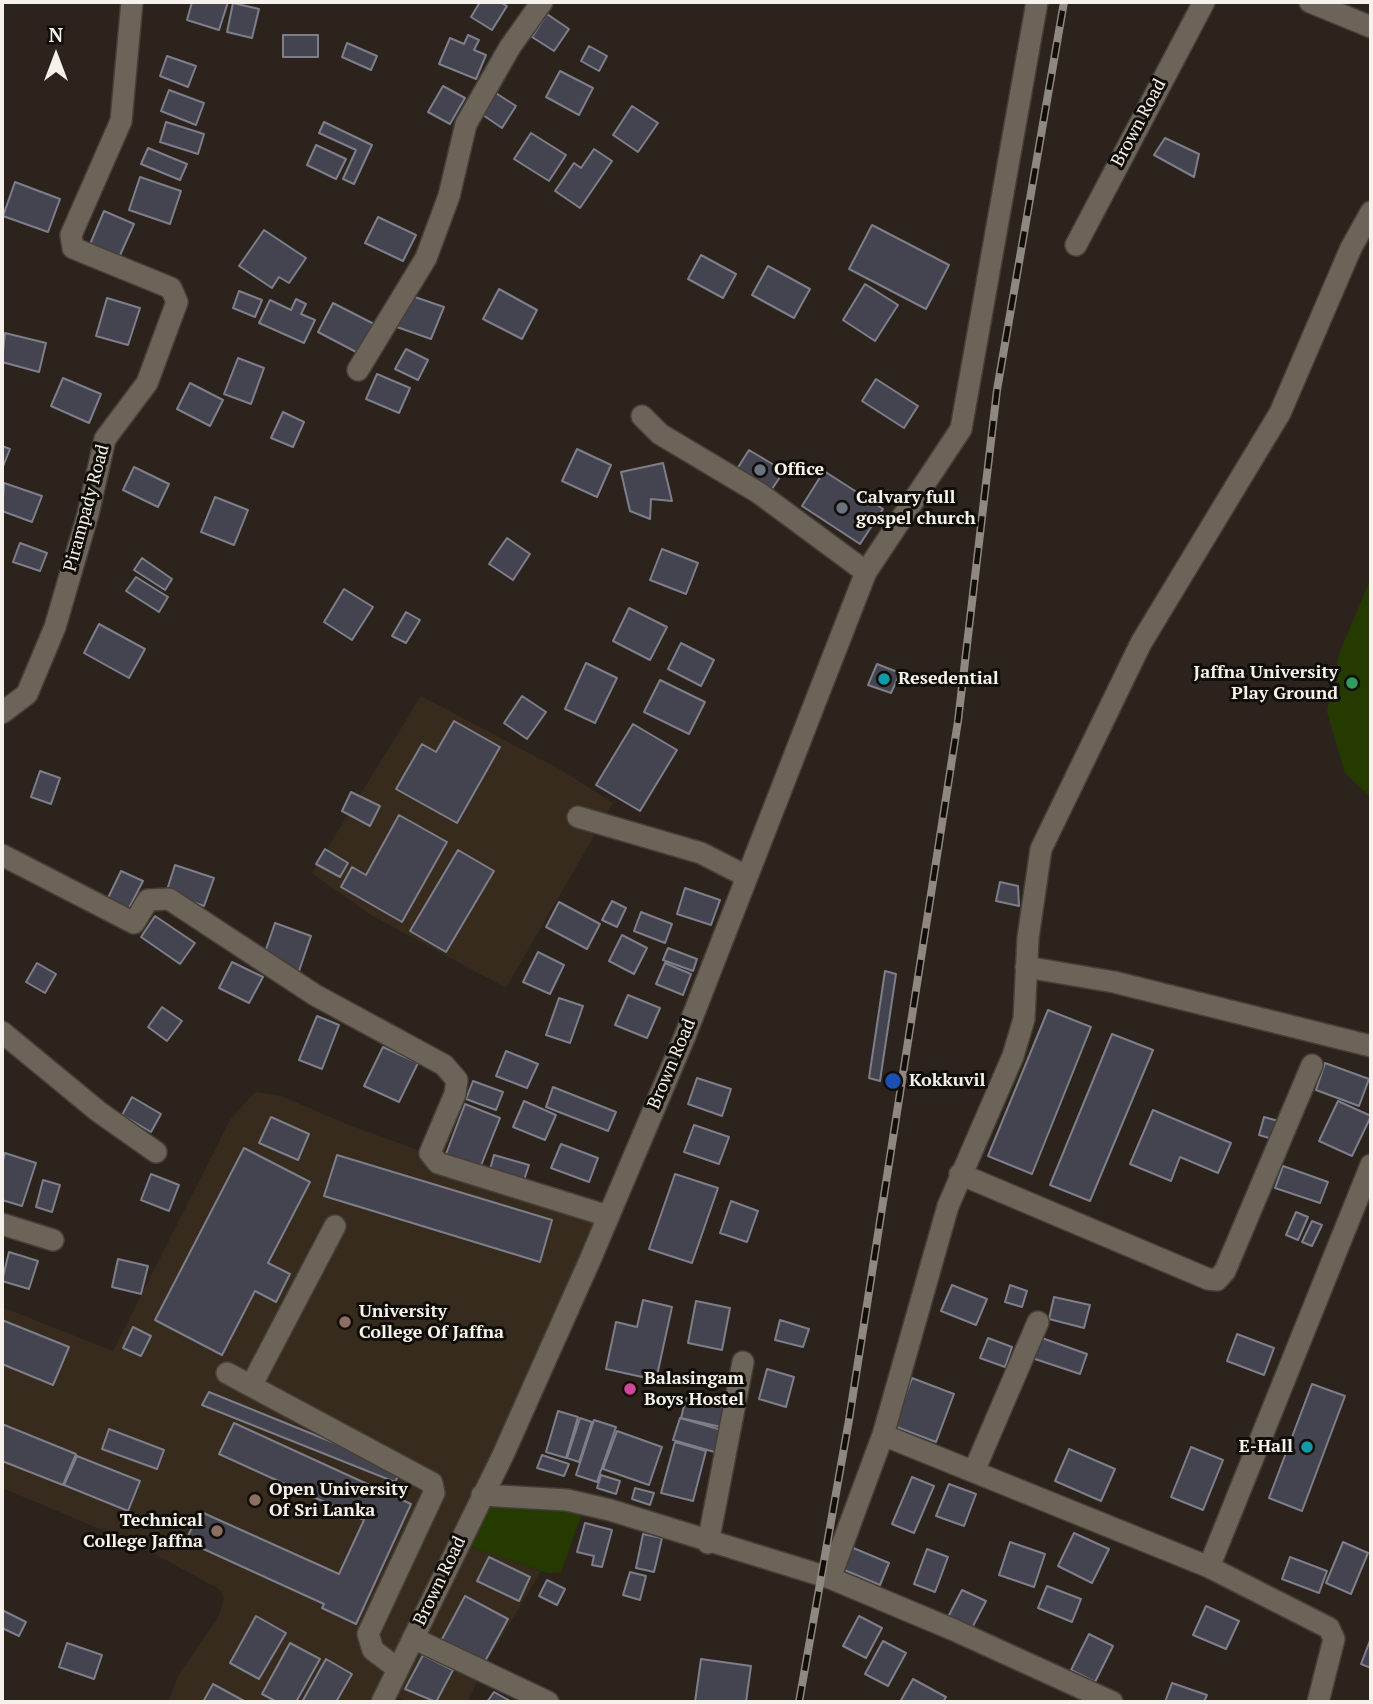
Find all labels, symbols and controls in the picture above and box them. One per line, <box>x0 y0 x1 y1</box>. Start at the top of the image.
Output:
north arrow <box>21 21 91 91</box>
text: N <box>49 22 63 47</box>
street label: Brown Road <box>1107 76 1171 170</box>
street label: Pirampady Road <box>60 442 114 574</box>
place label: Office <box>774 459 824 481</box>
marker: Office <box>752 462 768 478</box>
place label: Calvary full gospel church <box>856 487 976 530</box>
marker: Calvary full gospel church <box>834 500 850 516</box>
place label: Jaffna University Play Ground <box>1194 662 1338 704</box>
place label: Resedential <box>898 668 999 690</box>
marker: Resedential <box>876 671 892 687</box>
marker: Jaffna University Play Ground <box>1344 675 1360 691</box>
street label: Brown Road <box>643 1016 701 1112</box>
place label: Kokkuvil <box>909 1070 986 1092</box>
marker: Kokkuvil <box>883 1071 903 1091</box>
place label: University College Of Jaffna <box>359 1301 504 1344</box>
marker: University College Of Jaffna <box>337 1314 353 1330</box>
place label: Balasingam Boys Hostel <box>644 1368 744 1410</box>
marker: Balasingam Boys Hostel <box>622 1381 638 1397</box>
place label: E-Hall <box>1239 1436 1293 1458</box>
marker: E-Hall <box>1299 1439 1315 1455</box>
place label: Open University Of Sri Lanka <box>269 1479 408 1522</box>
marker: Open University Of Sri Lanka <box>247 1492 263 1508</box>
place label: Technical College Jaffna <box>83 1510 203 1552</box>
marker: Technical College Jaffna <box>209 1523 225 1539</box>
street label: Brown Road <box>409 1533 471 1629</box>

